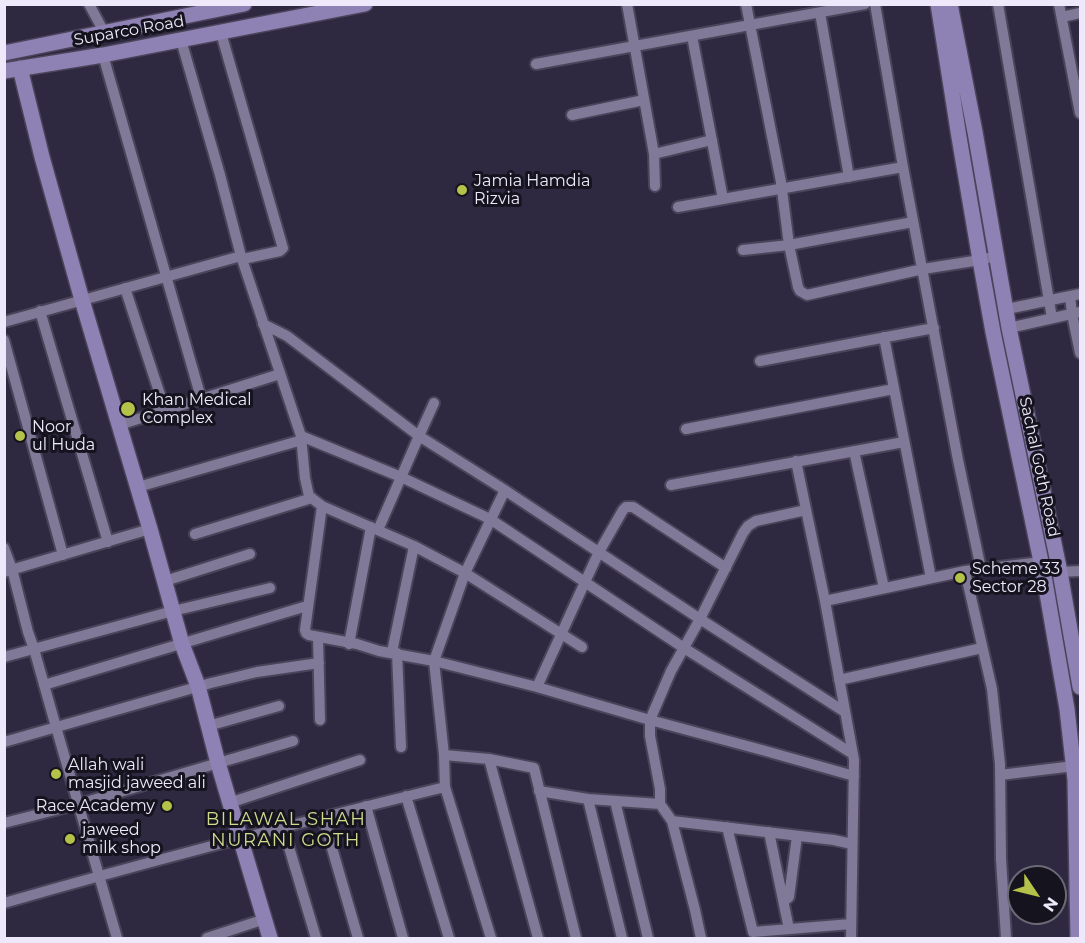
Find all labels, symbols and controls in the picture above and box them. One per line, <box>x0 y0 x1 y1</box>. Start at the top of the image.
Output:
street label: Suparco Road <box>72 12 186 50</box>
place label: Jamia Hamdia Rizvia <box>474 171 590 209</box>
marker: Jamia Hamdia Rizvia <box>455 183 469 197</box>
place label: Khan Medical Complex <box>142 390 251 428</box>
street label: Sachal Goth Road <box>1015 395 1063 539</box>
marker: Khan Medical Complex <box>119 400 137 418</box>
place label: Noor ul Huda <box>32 417 95 455</box>
marker: Noor ul Huda <box>13 429 27 443</box>
place label: Scheme 33 Sector 28 <box>972 559 1060 597</box>
marker: Scheme 33 Sector 28 <box>953 571 967 585</box>
place label: Allah wali masjid jaweed ali <box>68 755 206 793</box>
marker: Allah wali masjid jaweed ali <box>49 767 63 781</box>
place label: Race Academy <box>36 796 155 816</box>
marker: Race Academy <box>160 799 174 813</box>
district label: BILAWAL SHAH NURANI GOTH <box>206 809 366 852</box>
place label: jaweed milk shop <box>82 820 161 858</box>
marker: jaweed milk shop <box>63 832 77 846</box>
north arrow <box>1007 865 1067 925</box>
text: N <box>1039 894 1062 915</box>

